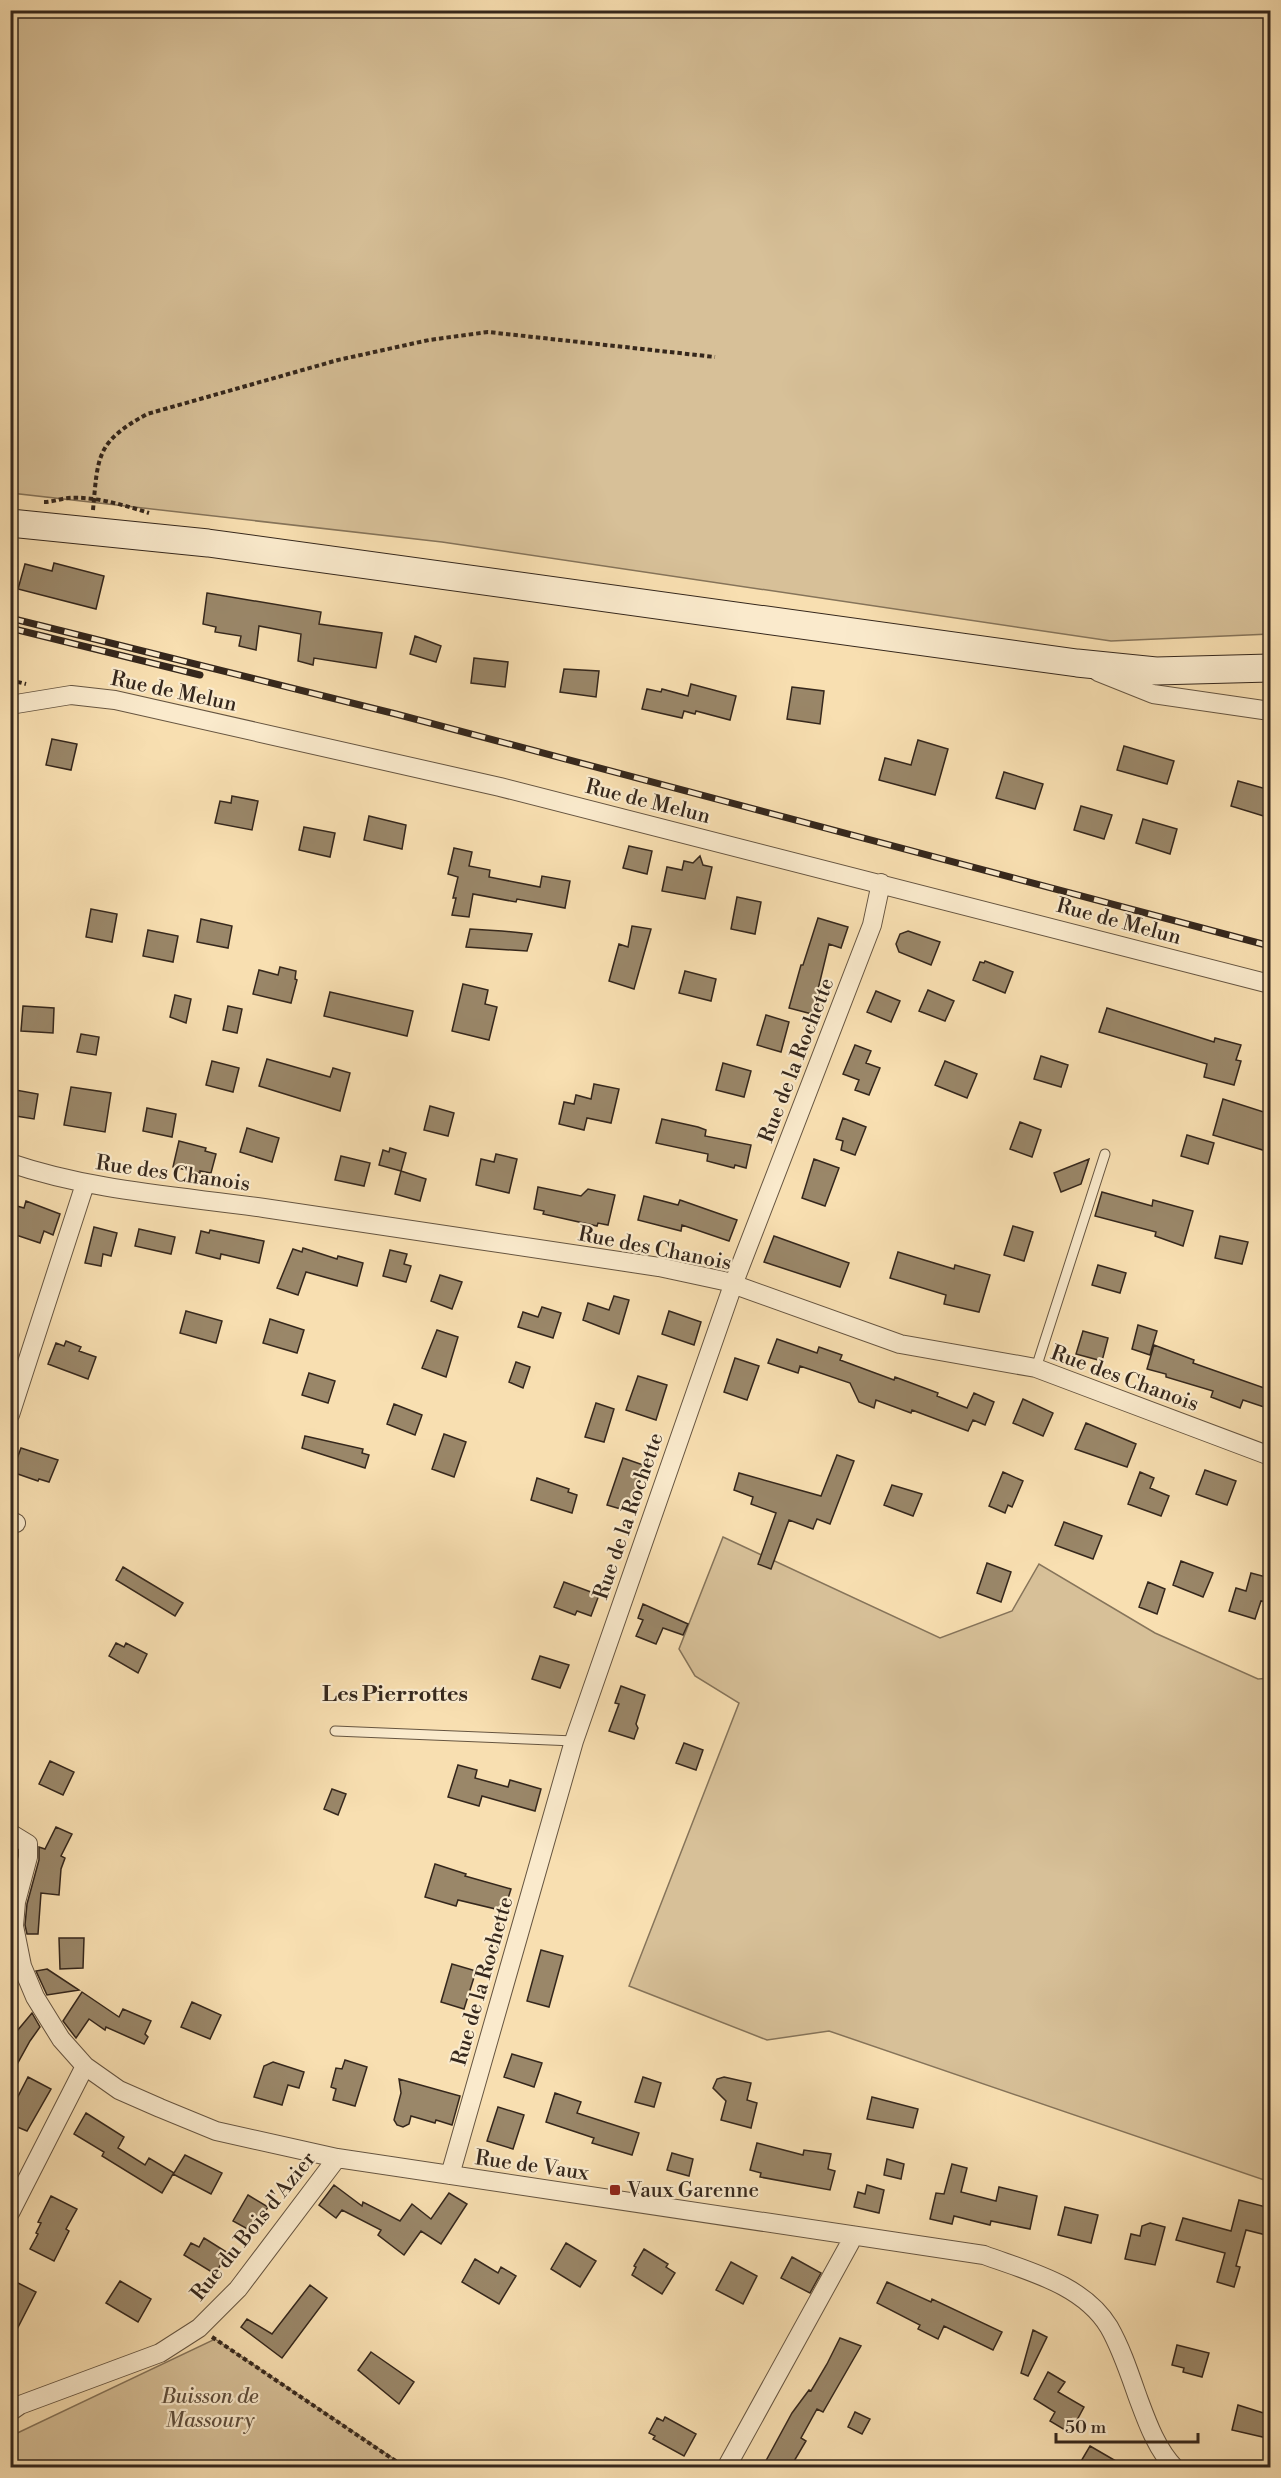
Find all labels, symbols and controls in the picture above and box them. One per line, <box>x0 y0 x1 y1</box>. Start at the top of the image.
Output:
street label: Rue de Melun <box>108 666 240 718</box>
street label: Rue de Melun <box>582 774 714 830</box>
street label: Rue de Melun <box>1053 893 1184 951</box>
street label: Rue de la Rochette <box>754 974 840 1146</box>
street label: Rue des Chanois <box>94 1150 252 1198</box>
street label: Rue des Chanois <box>576 1221 734 1277</box>
street label: Rue des Chanois <box>1047 1340 1202 1418</box>
street label: Rue de la Rochette <box>588 1430 670 1603</box>
district label: Les Pierrottes <box>322 1681 468 1708</box>
street label: Rue de la Rochette <box>446 1894 520 2069</box>
street label: Rue de Vaux <box>473 2145 591 2187</box>
street label: Rue du Bois d'Azier <box>186 2147 322 2306</box>
place label: Vaux Garenne <box>626 2178 759 2204</box>
marker: Vaux Garenne <box>608 2183 622 2197</box>
park label: Buisson de Massoury <box>160 2384 259 2434</box>
scale bar <box>1056 2406 1198 2444</box>
text: 50 m <box>1065 2416 1107 2439</box>

